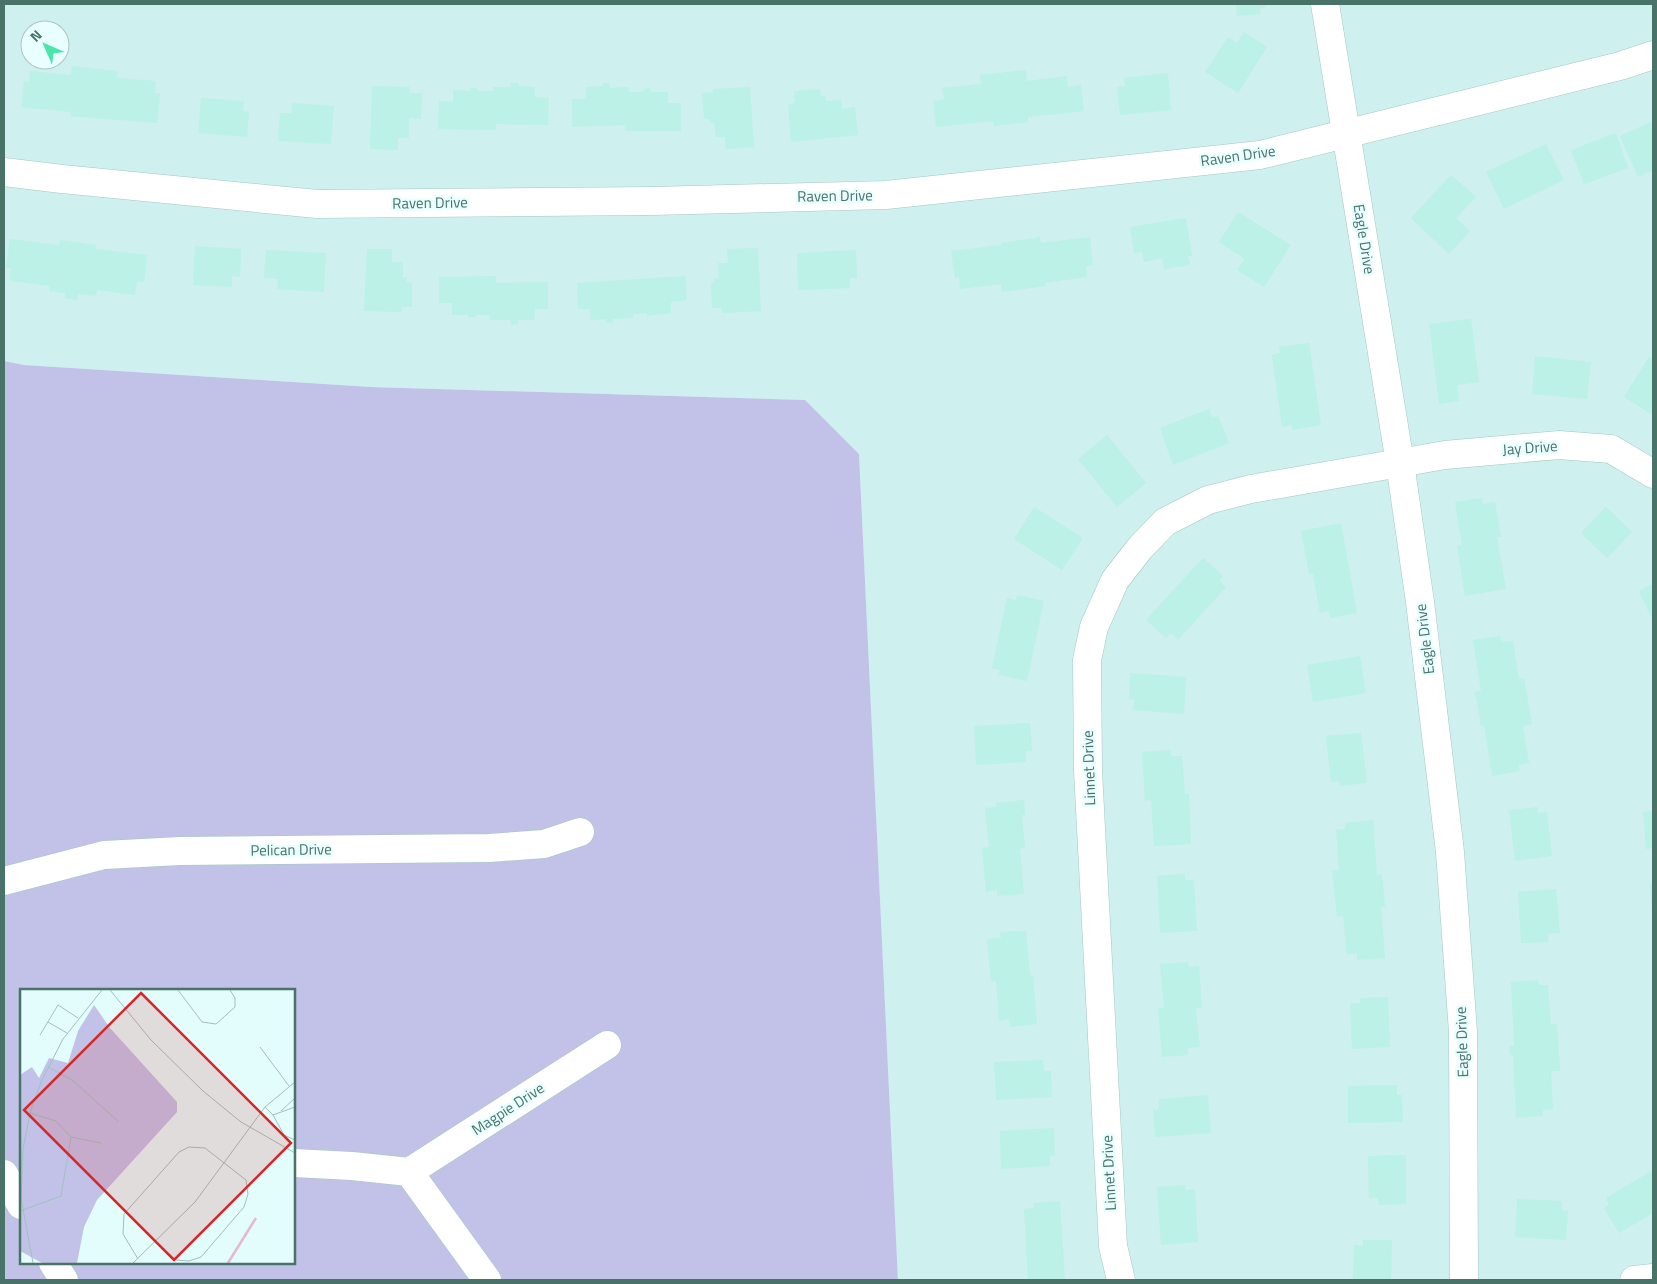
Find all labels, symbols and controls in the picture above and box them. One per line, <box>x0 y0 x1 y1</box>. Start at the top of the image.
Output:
north arrow <box>20 20 70 70</box>
text: N <box>25 25 46 46</box>
street label: Raven Drive <box>1199 139 1277 172</box>
street label: Raven Drive <box>797 183 873 208</box>
street label: Raven Drive <box>392 190 468 215</box>
street label: Eagle Drive <box>1348 202 1381 276</box>
street label: Jay Drive <box>1502 434 1558 461</box>
street label: Eagle Drive <box>1409 603 1440 676</box>
street label: Linnet Drive <box>1076 730 1101 806</box>
street label: Pelican Drive <box>250 837 332 862</box>
inset map <box>20 989 295 1264</box>
street label: Eagle Drive <box>1449 1006 1474 1078</box>
street label: Magpie Drive <box>467 1076 549 1141</box>
street label: Linnet Drive <box>1095 1135 1122 1211</box>

